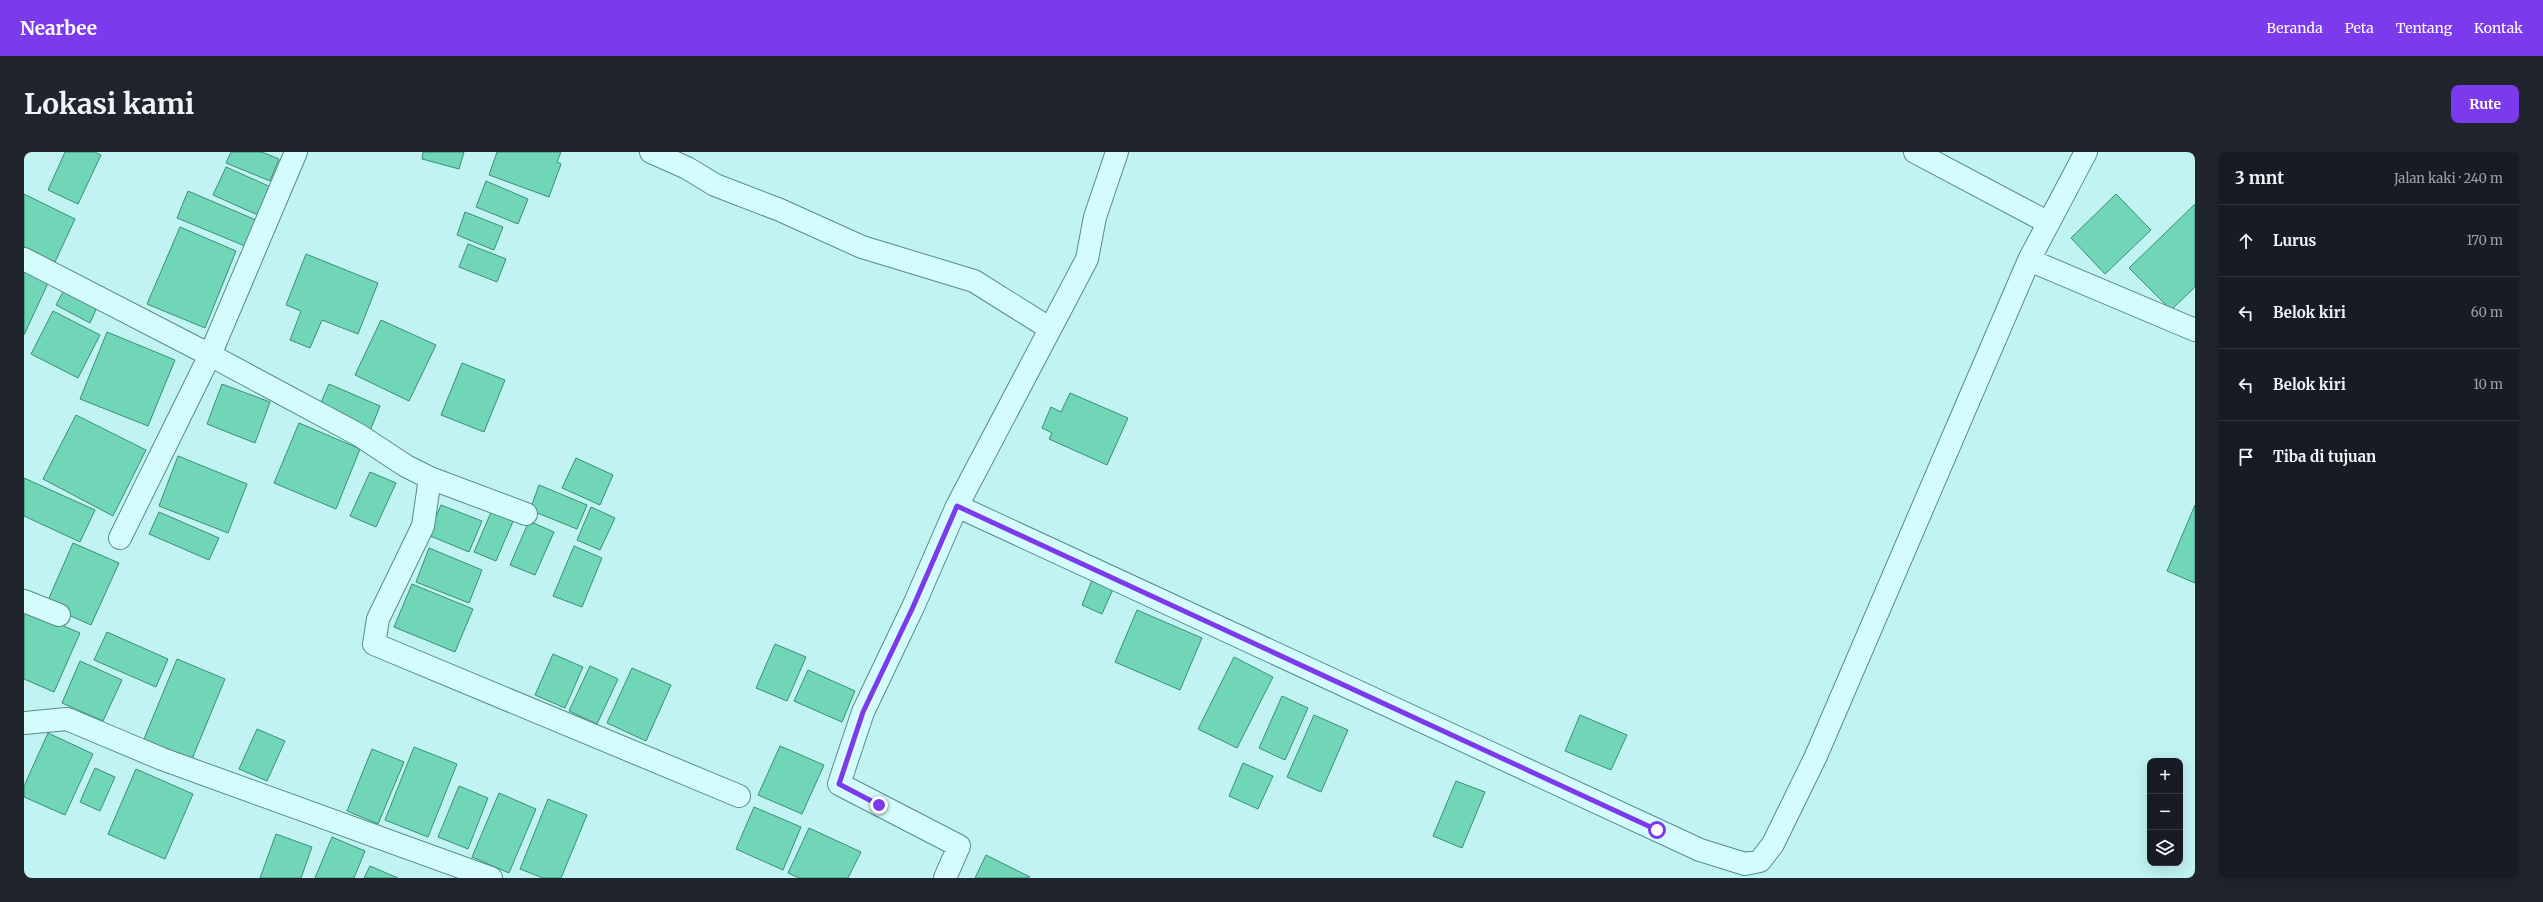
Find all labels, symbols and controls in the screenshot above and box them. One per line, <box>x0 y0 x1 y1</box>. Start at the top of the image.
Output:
text: Nearbee <box>20 16 97 40</box>
text: Beranda <box>2267 19 2323 37</box>
text: Peta <box>2345 19 2374 37</box>
text: Tentang <box>2396 19 2452 37</box>
text: Kontak <box>2474 19 2523 37</box>
button: Rute <box>2451 85 2519 123</box>
text: Lokasi kami <box>24 86 194 122</box>
text: 3 mnt <box>2235 167 2284 189</box>
text: Jalan kaki · 240 m <box>2394 170 2503 187</box>
icon: ahead <box>2235 230 2257 252</box>
text: Lurus <box>2273 231 2316 250</box>
text: 170 m <box>2466 232 2503 249</box>
icon: left <box>2235 302 2257 324</box>
text: Belok kiri <box>2273 303 2346 322</box>
text: 60 m <box>2471 304 2503 321</box>
icon: left <box>2235 374 2257 396</box>
text: Belok kiri <box>2273 375 2346 394</box>
text: 10 m <box>2473 376 2503 393</box>
icon: arrive <box>2235 446 2257 468</box>
text: Tiba di tujuan <box>2273 447 2376 466</box>
map controls <box>2147 758 2183 866</box>
button: + <box>2147 758 2183 794</box>
button: − <box>2147 794 2183 830</box>
route end <box>870 796 888 814</box>
route start <box>1648 821 1666 839</box>
button: layers <box>2147 830 2183 866</box>

